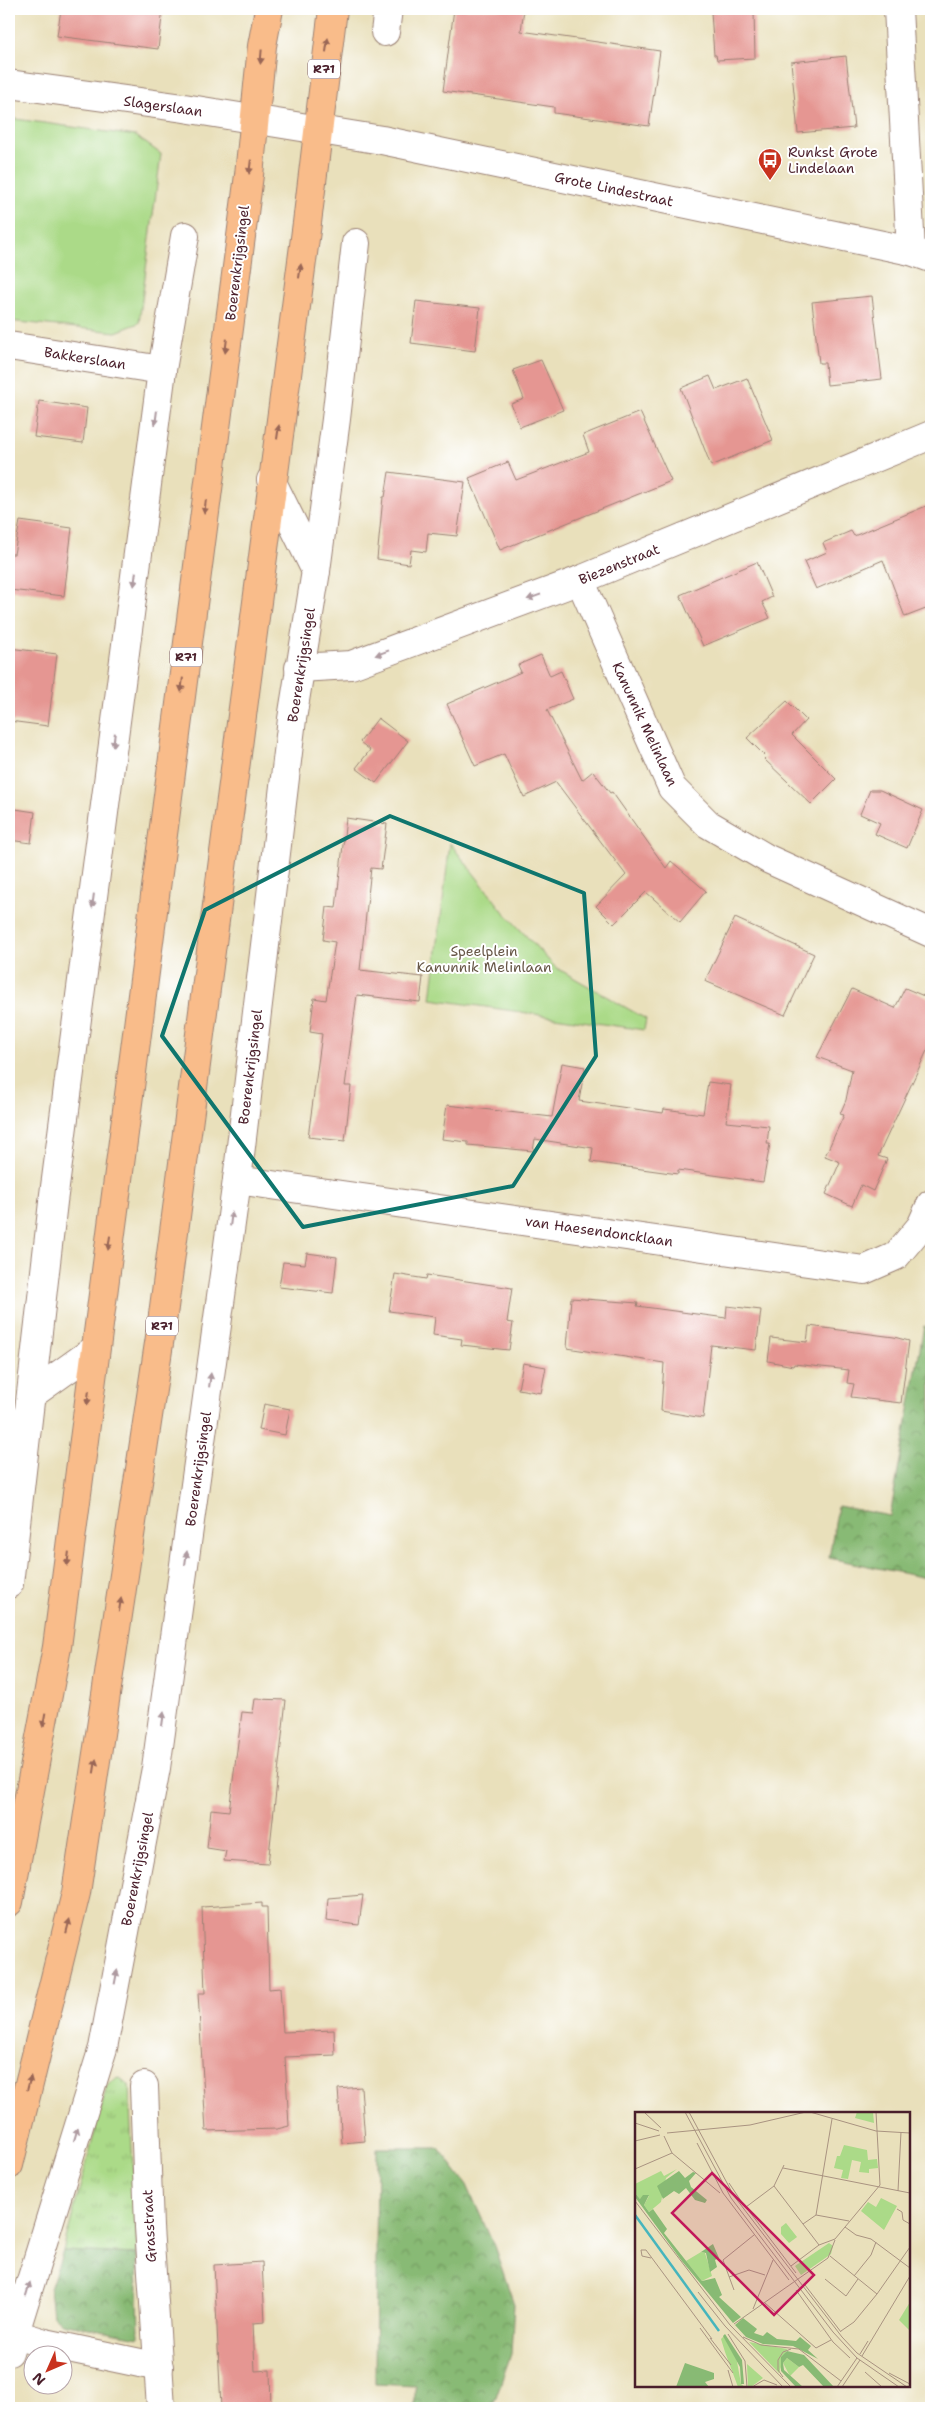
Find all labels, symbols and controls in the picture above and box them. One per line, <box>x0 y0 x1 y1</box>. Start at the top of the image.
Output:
one-way arrow <box>324 37 332 53</box>
one-way arrow <box>257 49 265 65</box>
road number: R71 <box>308 60 340 78</box>
street label: Slagerslaan <box>122 92 204 121</box>
place label: Runkst Grote Lindelaan <box>788 143 878 177</box>
bus stop icon: Runkst Grote Lindelaan <box>757 147 783 181</box>
one-way arrow <box>246 160 254 176</box>
street label: Grote Lindestraat <box>553 168 675 210</box>
street label: Boerenkrijgsingel <box>221 204 253 322</box>
one-way arrow <box>296 263 304 279</box>
one-way arrow <box>222 338 230 354</box>
street label: Bakkerslaan <box>43 343 128 373</box>
one-way arrow <box>152 410 160 426</box>
one-way arrow <box>274 424 282 440</box>
one-way arrow <box>201 499 209 515</box>
street label: Biezenstraat <box>576 540 662 588</box>
one-way arrow <box>131 572 139 588</box>
one-way arrow <box>526 593 541 601</box>
street label: Boerenkrijgsingel <box>283 606 319 724</box>
road number: R71 <box>170 648 202 666</box>
one-way arrow <box>375 650 389 658</box>
street label: Kanunnik Melinlaan <box>608 659 682 789</box>
one-way arrow <box>178 678 186 694</box>
one-way arrow <box>110 733 118 749</box>
one-way arrow <box>89 894 97 910</box>
park label: Speelplein Kanunnik Melinlaan <box>416 942 552 976</box>
street label: Boerenkrijgsingel <box>234 1008 266 1126</box>
one-way arrow <box>228 1211 236 1227</box>
street label: van Haesendoncklaan <box>524 1212 675 1250</box>
one-way arrow <box>105 1235 113 1251</box>
road number: R71 <box>146 1316 178 1335</box>
one-way arrow <box>206 1372 214 1388</box>
one-way arrow <box>84 1390 92 1406</box>
street label: Boerenkrijgsingel <box>181 1410 215 1528</box>
one-way arrow <box>182 1550 190 1566</box>
one-way arrow <box>64 1552 72 1568</box>
one-way arrow <box>116 1597 124 1613</box>
one-way arrow <box>159 1711 167 1727</box>
one-way arrow <box>39 1712 47 1728</box>
one-way arrow <box>92 1757 100 1773</box>
street label: Boerenkrijgsingel <box>117 1810 157 1928</box>
one-way arrow <box>64 1918 72 1933</box>
one-way arrow <box>113 1968 121 1984</box>
one-way arrow <box>25 2076 33 2091</box>
inset map <box>635 2112 910 2387</box>
one-way arrow <box>73 2126 81 2141</box>
street label: Grasstraat <box>138 2189 160 2263</box>
one-way arrow <box>25 2281 33 2296</box>
north arrow <box>22 2344 72 2394</box>
text: N <box>29 2369 49 2389</box>

